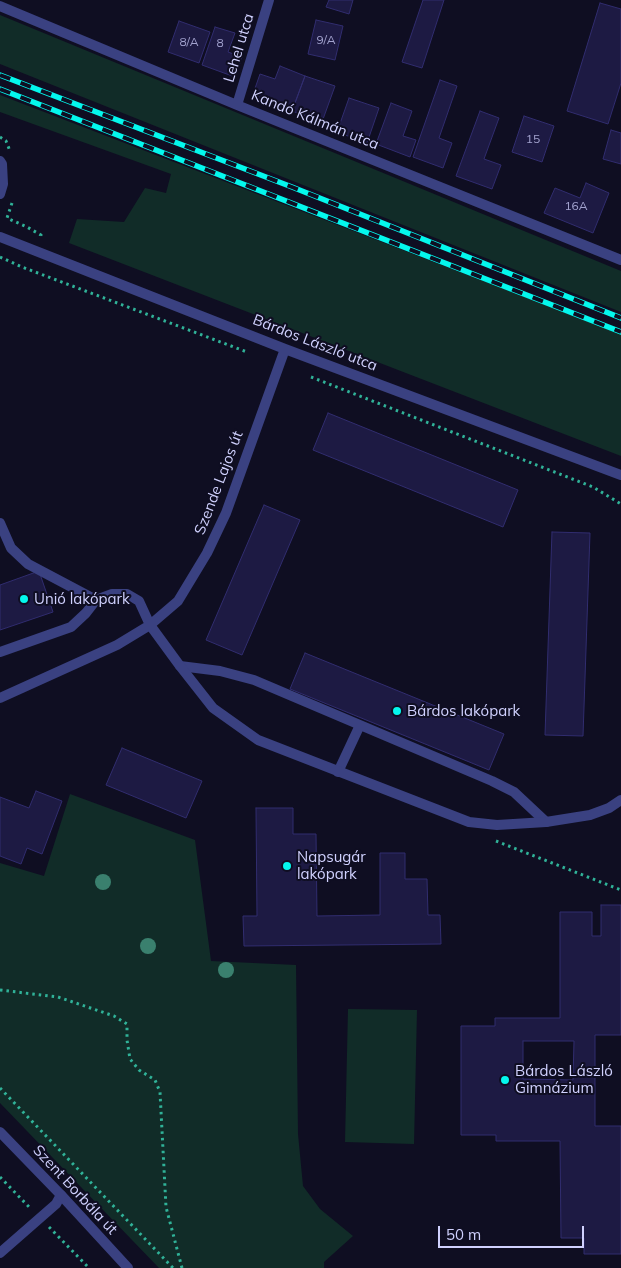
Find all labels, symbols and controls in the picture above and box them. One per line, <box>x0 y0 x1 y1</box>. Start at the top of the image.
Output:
street label: Lehel utca <box>220 11 258 85</box>
house number: 9/A <box>316 33 336 47</box>
house number: 8/A <box>179 35 199 49</box>
house number: 8 <box>216 36 224 50</box>
street label: Kandó Kálmán utca <box>249 86 381 154</box>
house number: 15 <box>526 132 540 146</box>
house number: 16A <box>564 199 588 213</box>
street label: Bárdos László utca <box>250 311 380 375</box>
street label: Szende Lajos út <box>191 429 247 537</box>
place label: Unió lakópark <box>34 590 130 608</box>
marker: Unió lakópark <box>18 593 30 605</box>
place label: Bárdos lakópark <box>407 702 520 720</box>
marker: Bárdos lakópark <box>391 705 403 717</box>
place label: Napsugár lakópark <box>297 848 366 883</box>
marker: Napsugár lakópark <box>281 860 293 872</box>
place label: Bárdos László Gimnázium <box>515 1062 613 1097</box>
marker: Bárdos László Gimnázium <box>499 1074 511 1086</box>
street label: Szent Borbála út <box>29 1142 121 1238</box>
scale bar <box>441 1216 587 1248</box>
text: 50 m <box>446 1225 481 1244</box>

